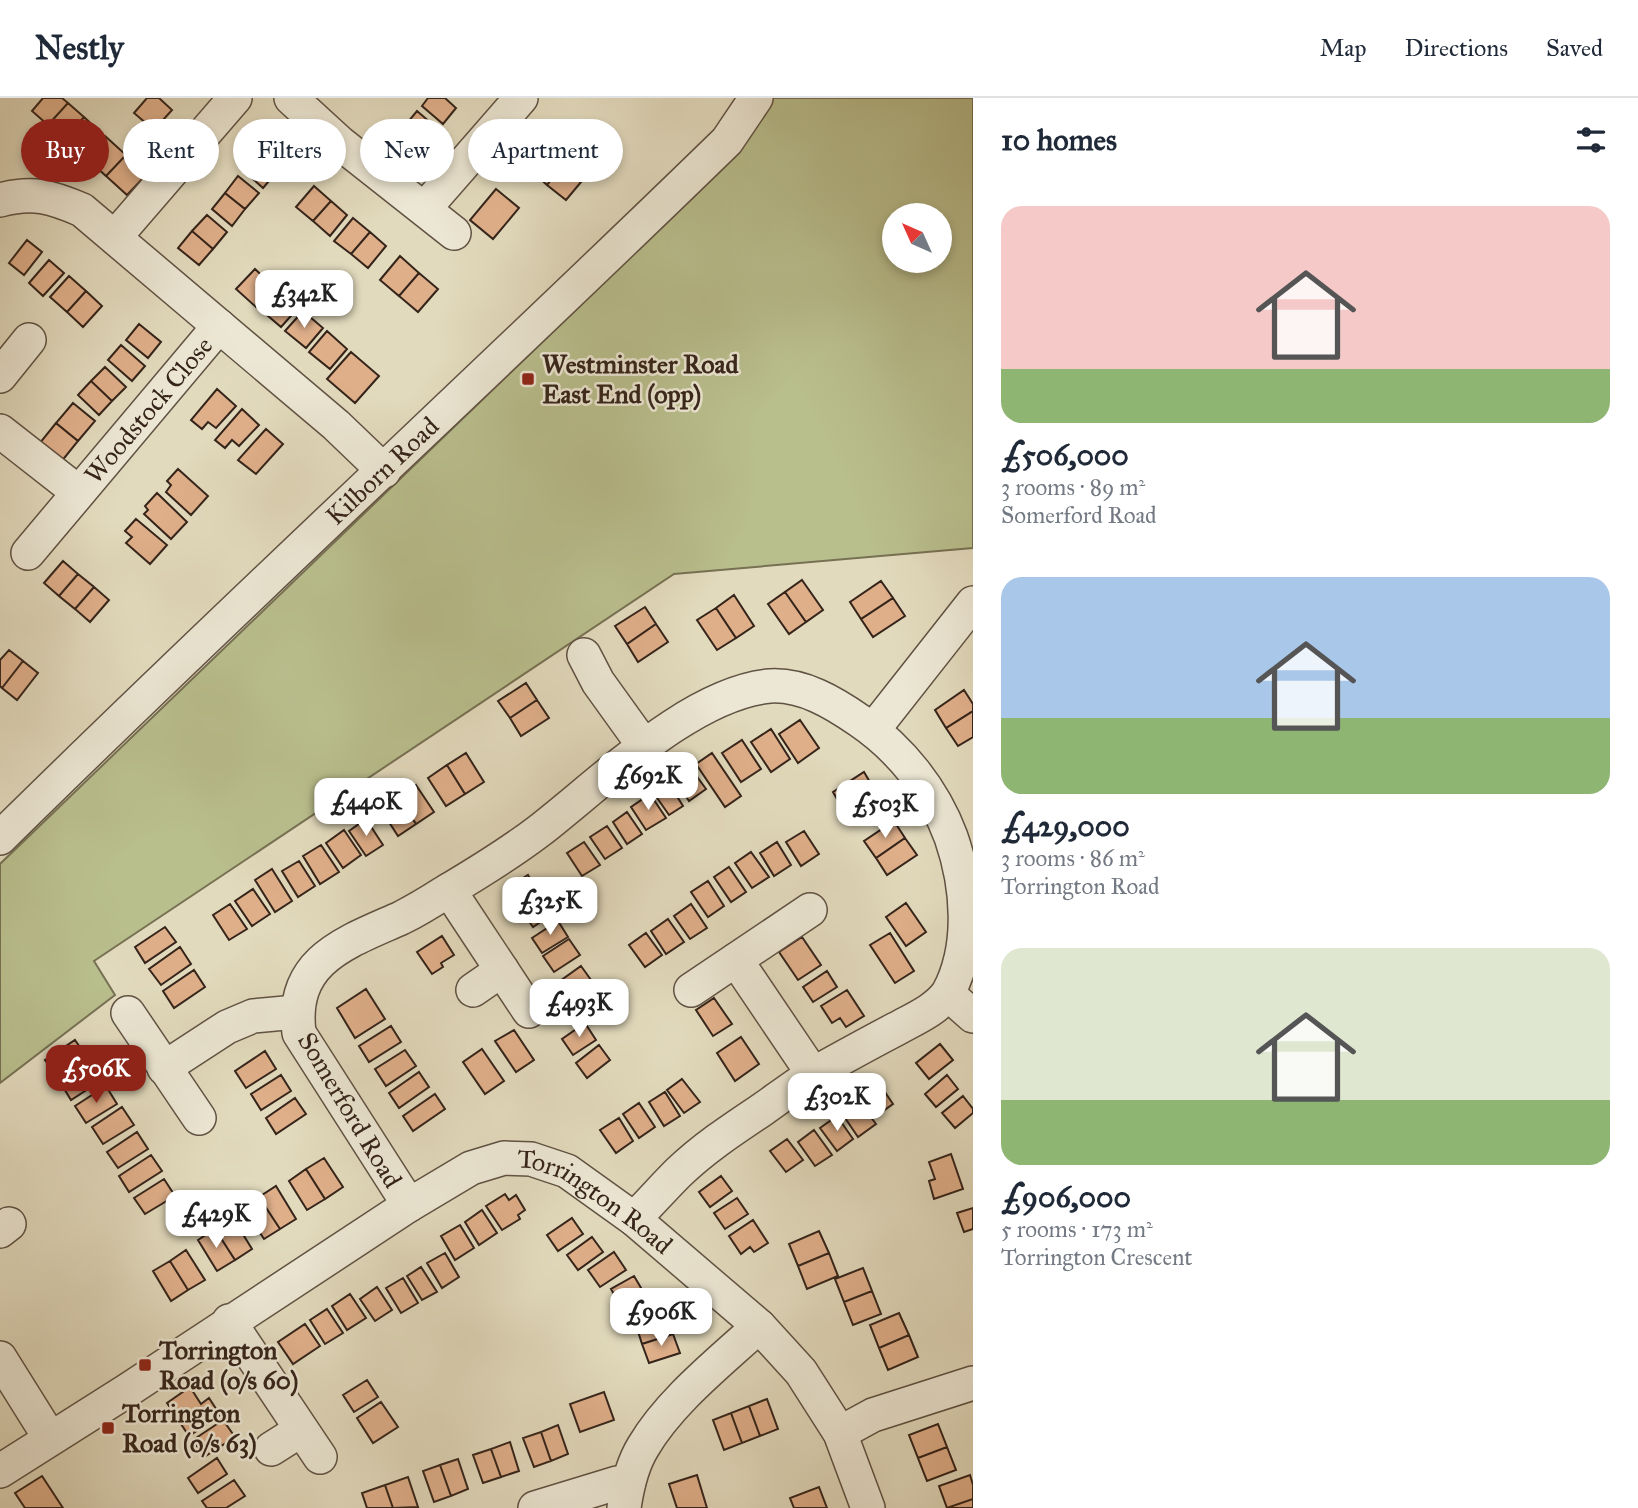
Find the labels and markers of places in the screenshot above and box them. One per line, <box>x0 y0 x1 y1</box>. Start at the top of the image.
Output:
pin: £342K <box>255 271 353 330</box>
place label: Westminster Road East End (opp) <box>542 348 739 411</box>
marker: Westminster Road East End (opp) <box>520 371 536 387</box>
pin: £692K <box>599 752 697 812</box>
pin: £440K <box>317 778 415 838</box>
pin: £503K <box>836 780 934 840</box>
pin: £325K <box>501 878 599 937</box>
pin: £493K <box>530 979 628 1039</box>
pin: £506K <box>47 1046 145 1105</box>
pin: £302K <box>788 1074 886 1133</box>
pin: £429K <box>167 1190 265 1250</box>
pin: £906K <box>612 1288 710 1348</box>
place label: Torrington Road (o/s 60) <box>158 1334 298 1397</box>
marker: Torrington Road (o/s 60) <box>137 1357 153 1373</box>
place label: Torrington Road (o/s 63) <box>121 1397 257 1460</box>
marker: Torrington Road (o/s 63) <box>100 1420 116 1436</box>

